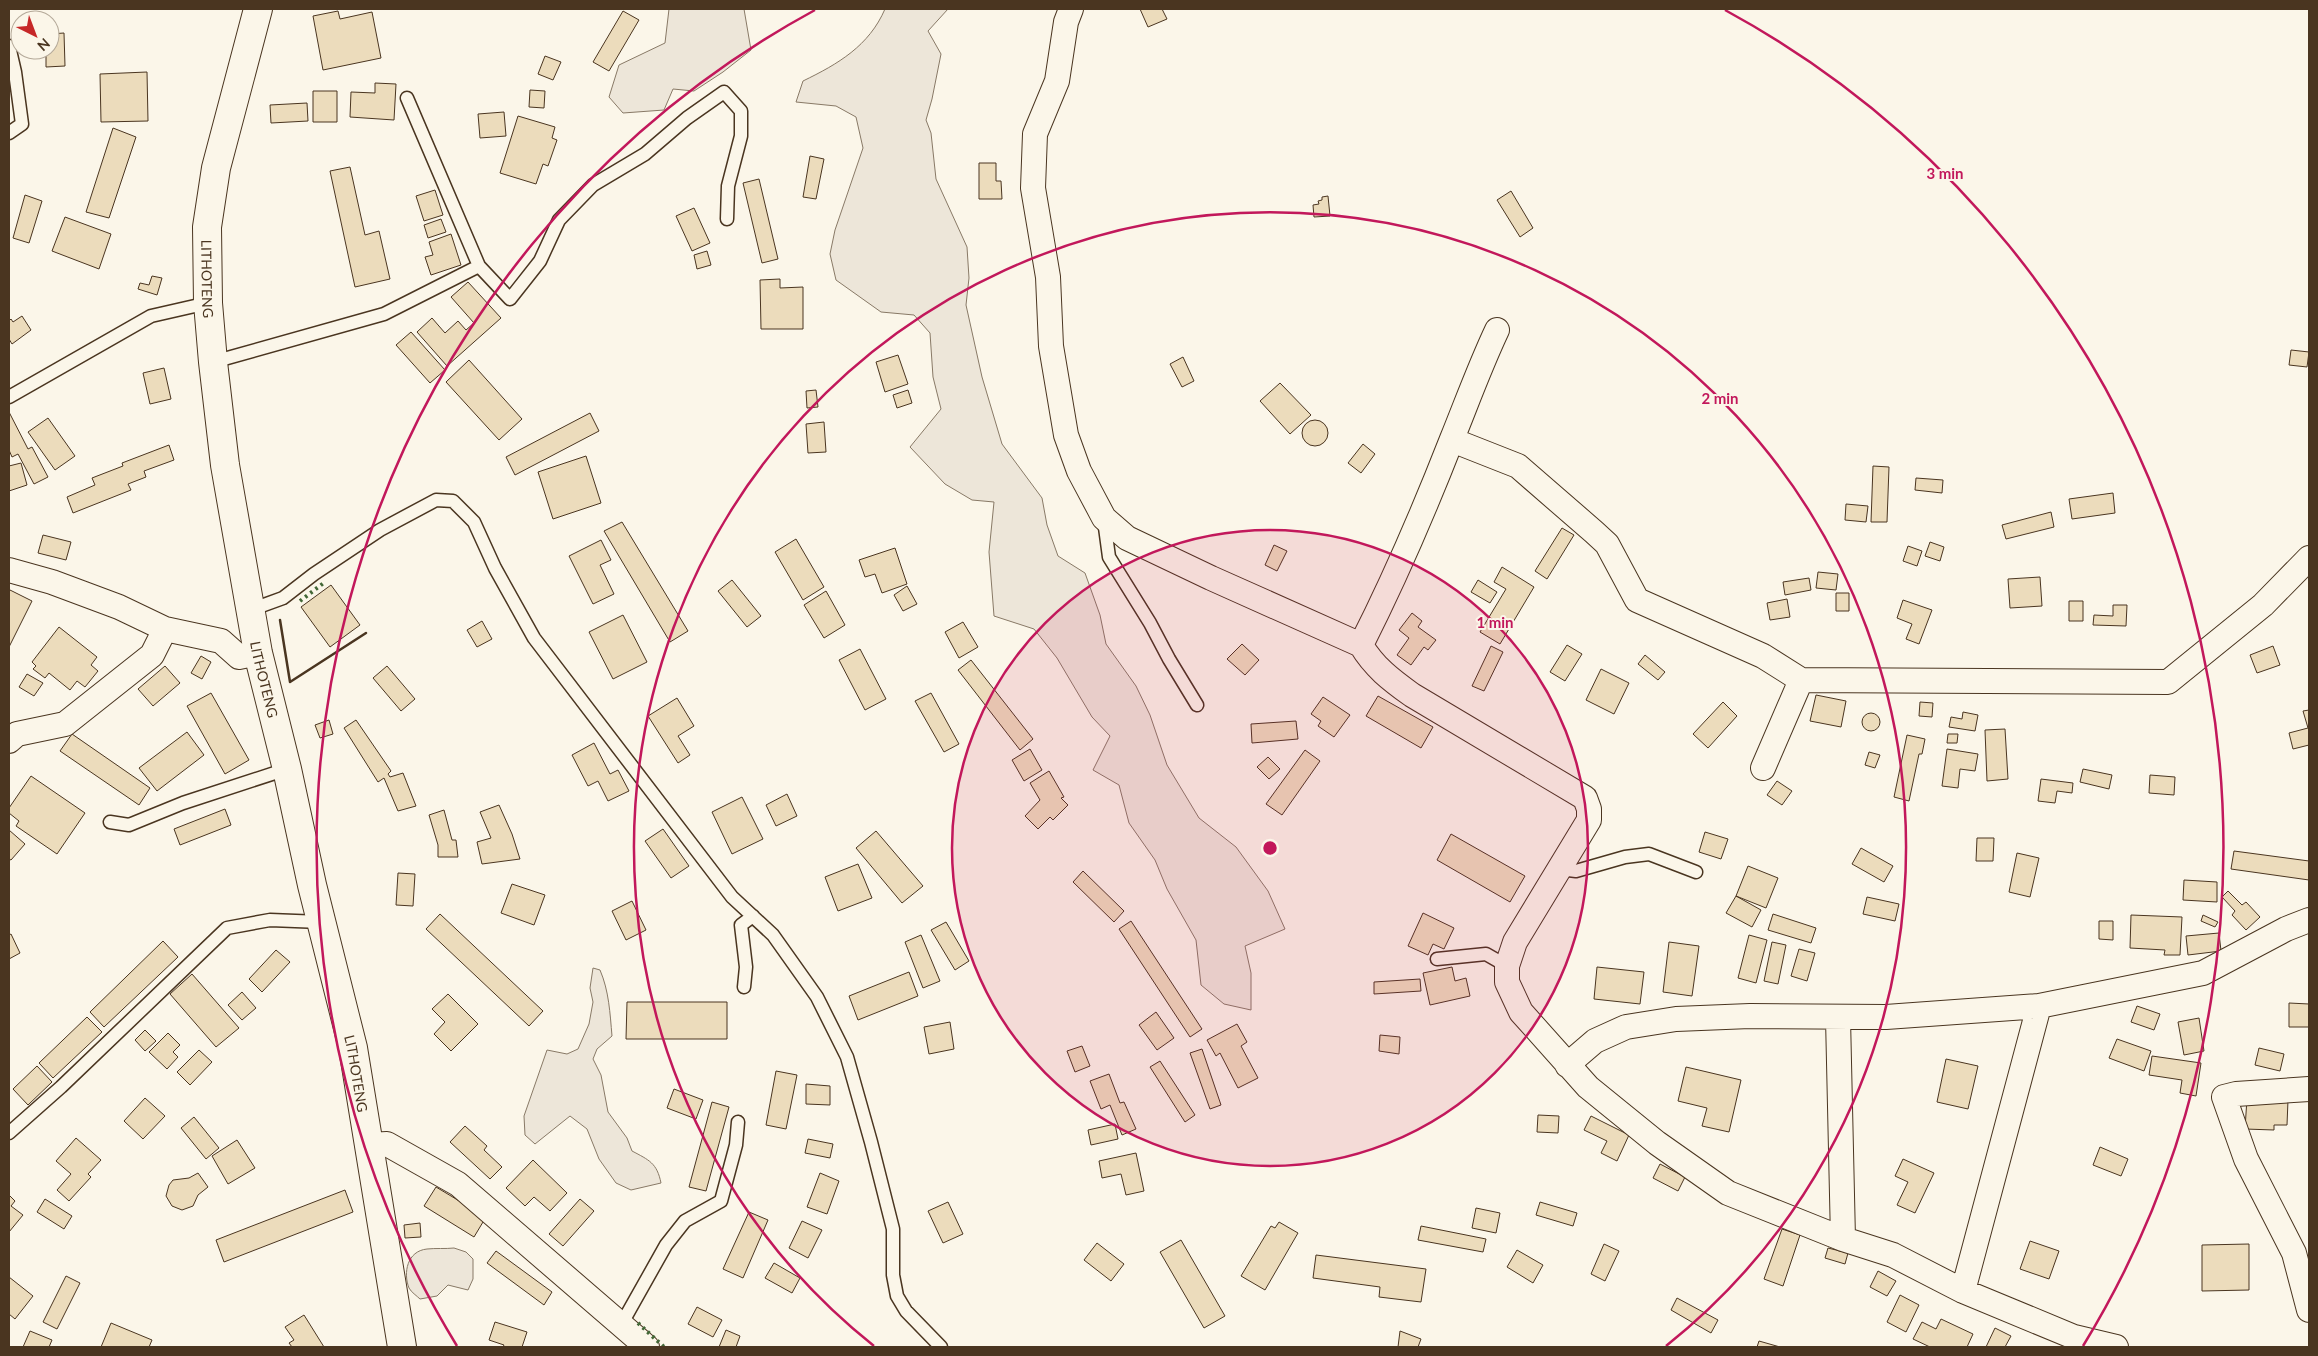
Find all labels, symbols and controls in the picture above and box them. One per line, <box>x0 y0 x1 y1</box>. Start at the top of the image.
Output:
north arrow <box>10 10 60 60</box>
text: N <box>34 35 54 55</box>
text: 3 min <box>1926 164 1964 182</box>
street label: LITHOTENG <box>199 240 218 319</box>
text: 2 min <box>1701 389 1739 407</box>
text: 1 min <box>1476 613 1514 631</box>
street label: LITHOTENG <box>248 640 282 719</box>
centre of rings <box>1261 839 1279 857</box>
street label: LITHOTENG <box>342 1033 372 1113</box>

